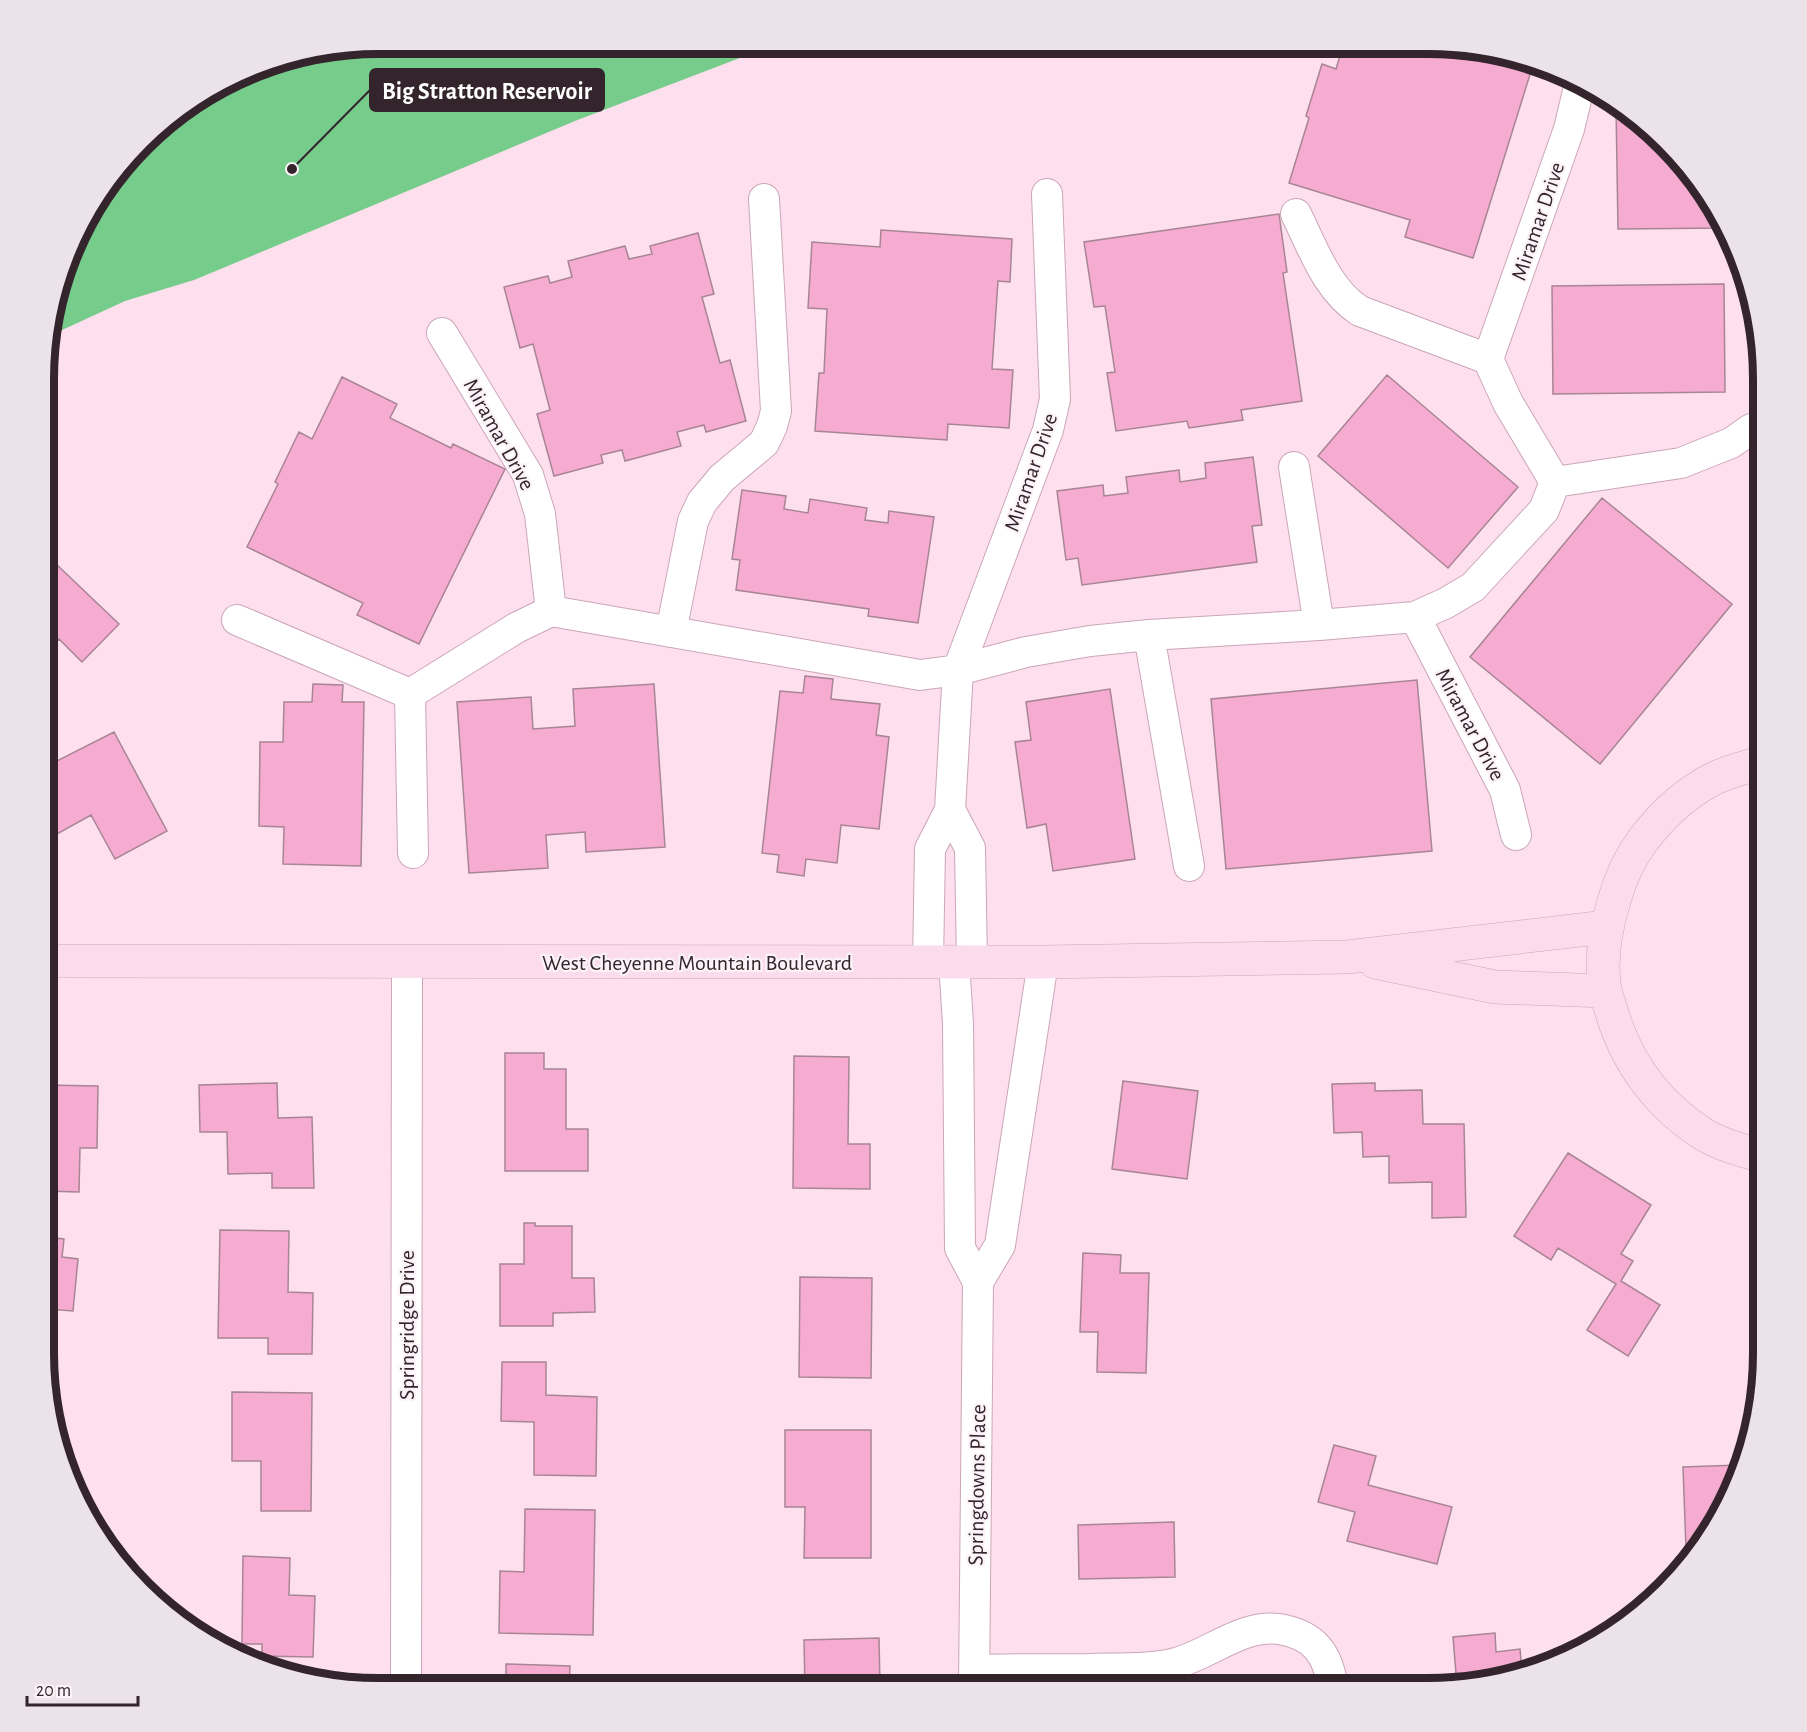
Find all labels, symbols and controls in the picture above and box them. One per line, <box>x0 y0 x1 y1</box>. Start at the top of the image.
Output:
callout: Big Stratton Reservoir <box>370 69 604 111</box>
text: Big Stratton Reservoir <box>382 80 593 104</box>
street label: Miramar Drive <box>1507 159 1568 283</box>
street label: Miramar Drive <box>460 375 539 494</box>
street label: Miramar Drive <box>1000 410 1061 534</box>
street label: Miramar Drive <box>1431 665 1509 784</box>
street label: West Cheyenne Mountain Boulevard <box>542 952 852 974</box>
street label: Springridge Drive <box>396 1250 418 1400</box>
street label: Springdowns Place <box>965 1404 989 1566</box>
scale bar <box>27 1669 138 1707</box>
text: 20 m <box>36 1682 71 1700</box>

